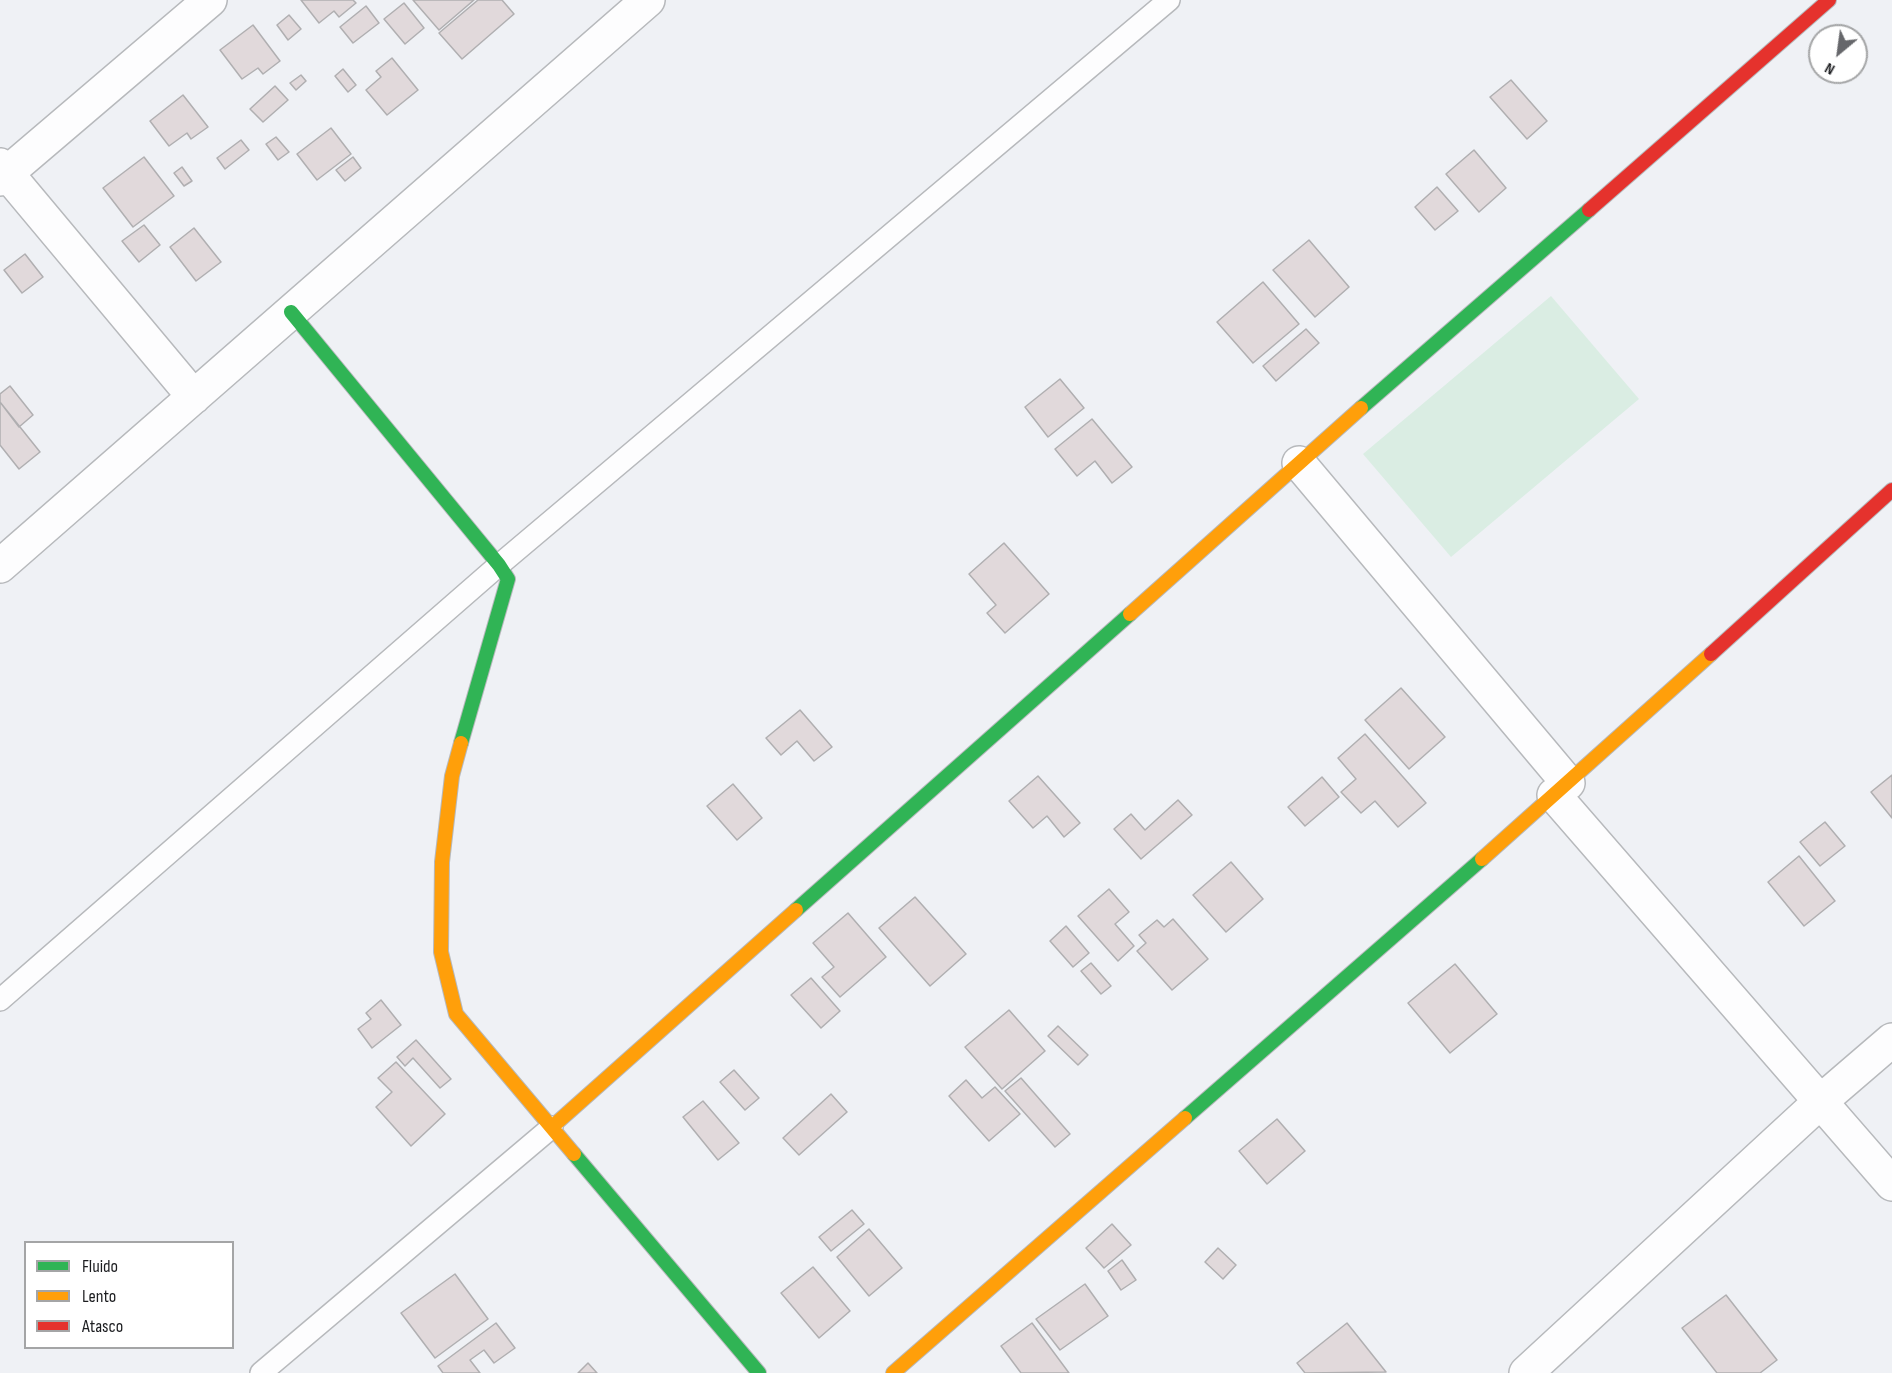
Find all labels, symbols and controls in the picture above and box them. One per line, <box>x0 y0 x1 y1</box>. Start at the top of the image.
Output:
north arrow <box>1808 24 1868 84</box>
text: N <box>1822 58 1838 79</box>
legend <box>24 1241 234 1349</box>
text: Fluido <box>82 1256 118 1277</box>
text: Lento <box>82 1286 116 1307</box>
text: Atasco <box>82 1316 123 1337</box>

